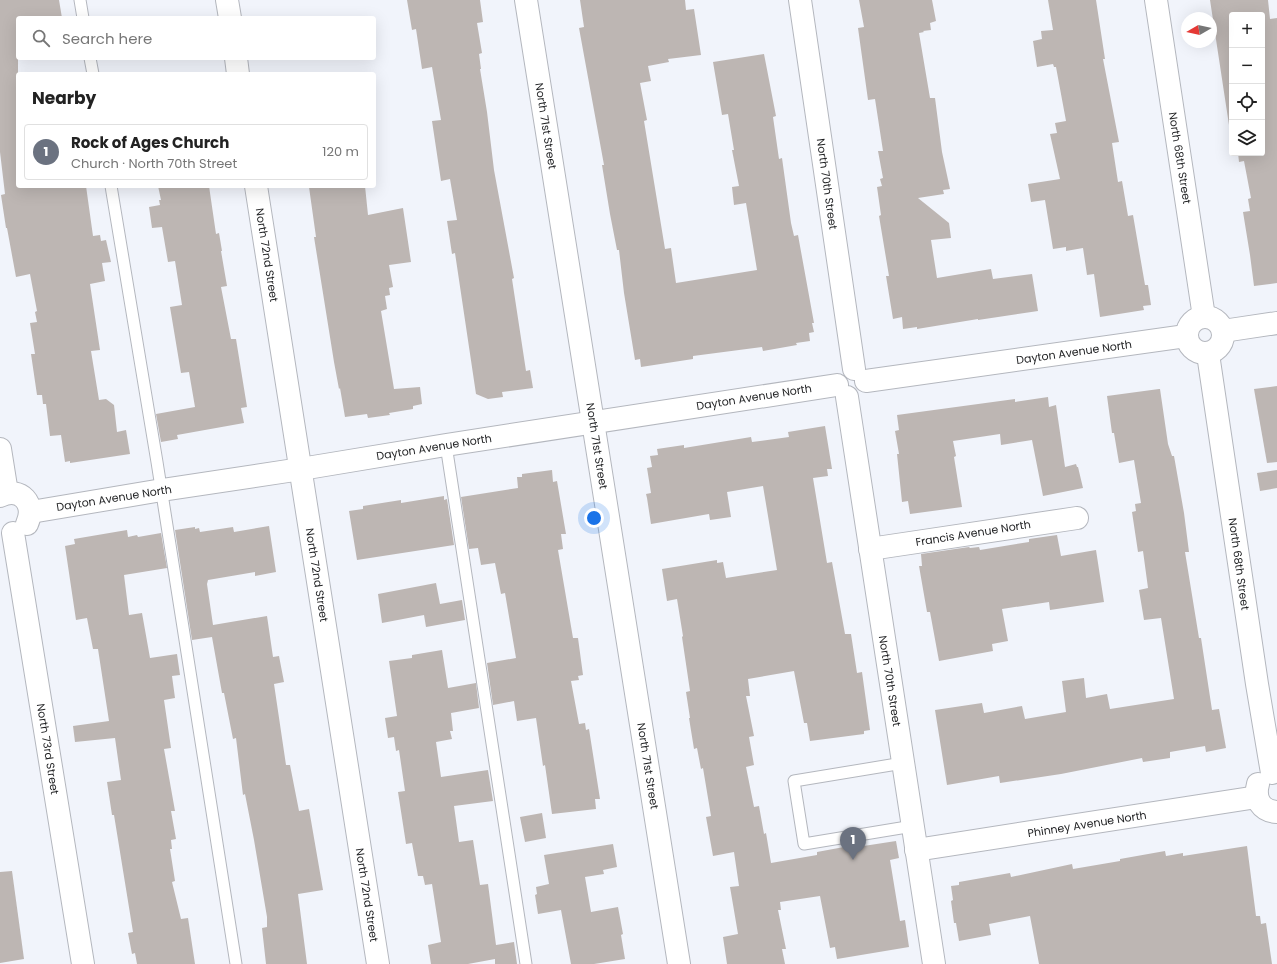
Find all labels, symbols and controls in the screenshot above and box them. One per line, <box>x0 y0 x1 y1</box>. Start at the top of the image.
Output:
north arrow <box>1181 12 1217 48</box>
map controls <box>1229 12 1265 156</box>
button: + <box>1229 12 1265 48</box>
search box <box>16 16 376 60</box>
icon: search <box>30 27 52 49</box>
text: Search here <box>62 28 152 49</box>
button: − <box>1229 48 1265 84</box>
street label: North 71st Street <box>531 82 561 170</box>
button: locate <box>1229 84 1265 120</box>
text: Nearby <box>32 86 96 110</box>
street label: North 68th Street <box>1165 111 1195 205</box>
button: layers <box>1229 120 1265 156</box>
text: Rock of Ages Church <box>71 132 229 153</box>
street label: North 70th Street <box>813 137 841 231</box>
text: 1 <box>44 142 48 161</box>
text: 120 m <box>322 142 359 161</box>
text: Church · North 70th Street <box>71 154 237 173</box>
street label: North 72nd Street <box>252 207 282 303</box>
street label: Dayton Avenue North <box>1015 336 1133 368</box>
street label: Dayton Avenue North <box>695 380 813 414</box>
street label: North 71st Street <box>582 402 612 490</box>
street label: Dayton Avenue North <box>375 430 493 464</box>
street label: Dayton Avenue North <box>55 481 173 515</box>
your location <box>584 508 604 528</box>
street label: Francis Avenue North <box>914 516 1032 550</box>
street label: North 68th Street <box>1225 517 1253 611</box>
street label: North 72nd Street <box>302 527 332 623</box>
street label: North 70th Street <box>875 634 905 728</box>
street label: North 73rd Street <box>33 702 63 796</box>
street label: North 71st Street <box>633 722 663 810</box>
street label: Phinney Avenue North <box>1026 807 1148 841</box>
pin: 1 <box>840 827 866 860</box>
street label: North 72nd Street <box>352 847 382 943</box>

